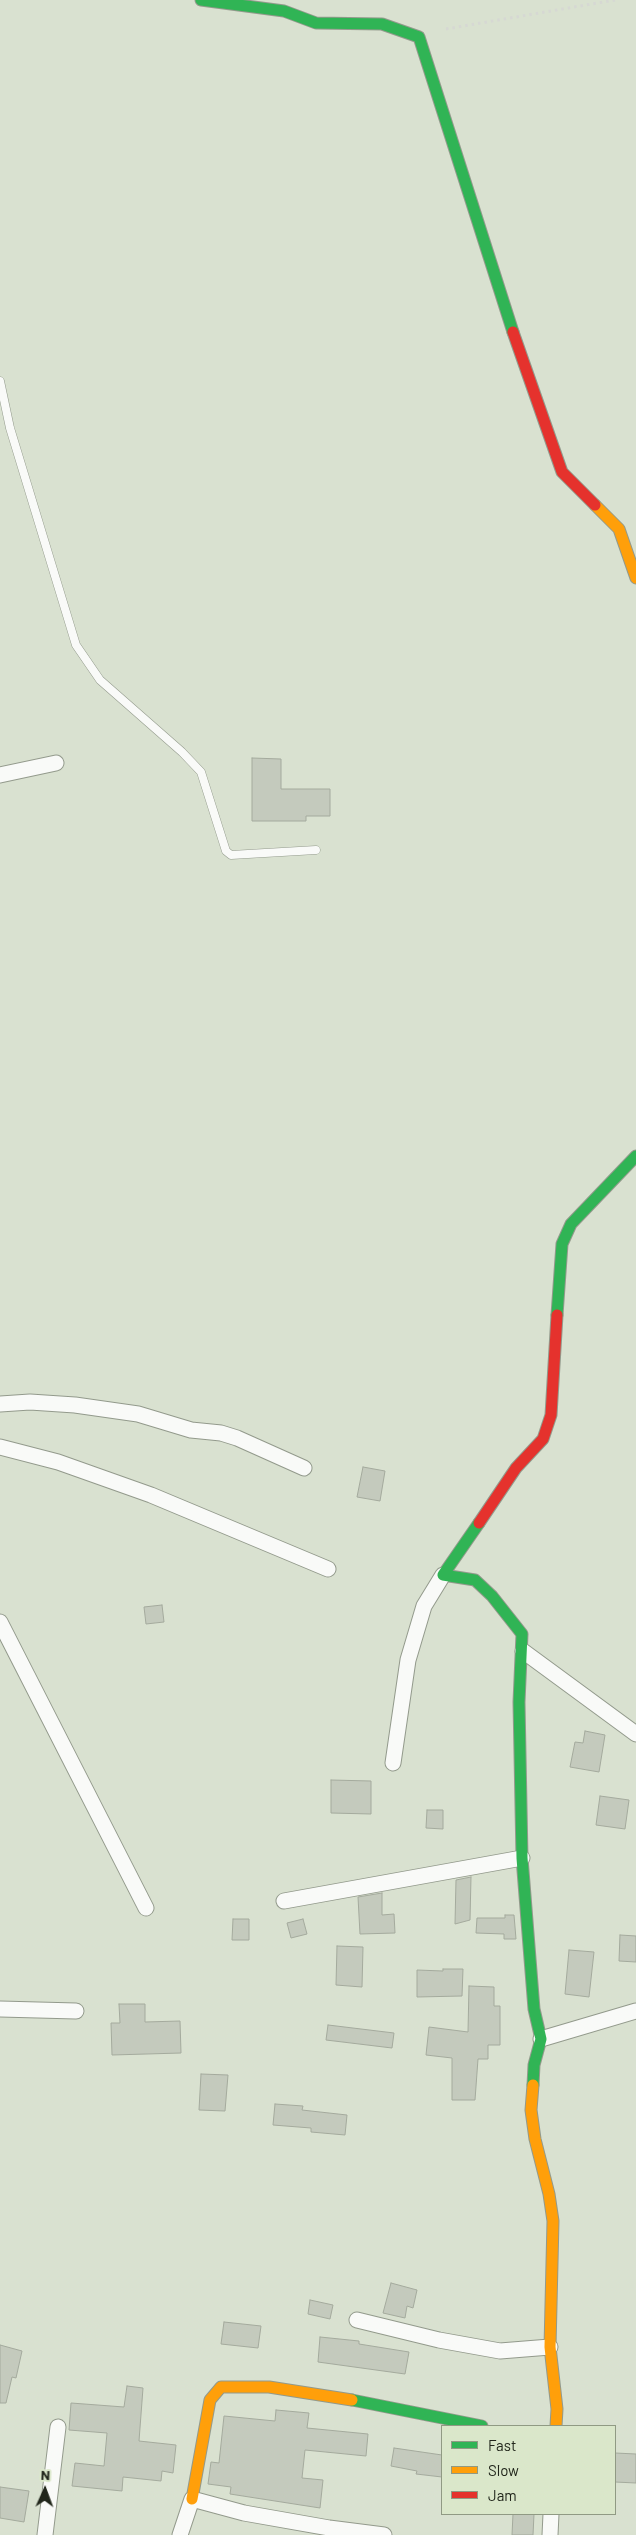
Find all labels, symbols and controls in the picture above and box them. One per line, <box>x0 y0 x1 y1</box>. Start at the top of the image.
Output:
legend <box>441 2425 616 2515</box>
text: Fast <box>488 2436 516 2454</box>
text: Slow <box>488 2461 519 2479</box>
north arrow <box>20 2465 70 2515</box>
text: N <box>41 2466 50 2483</box>
text: Jam <box>488 2486 517 2504</box>

